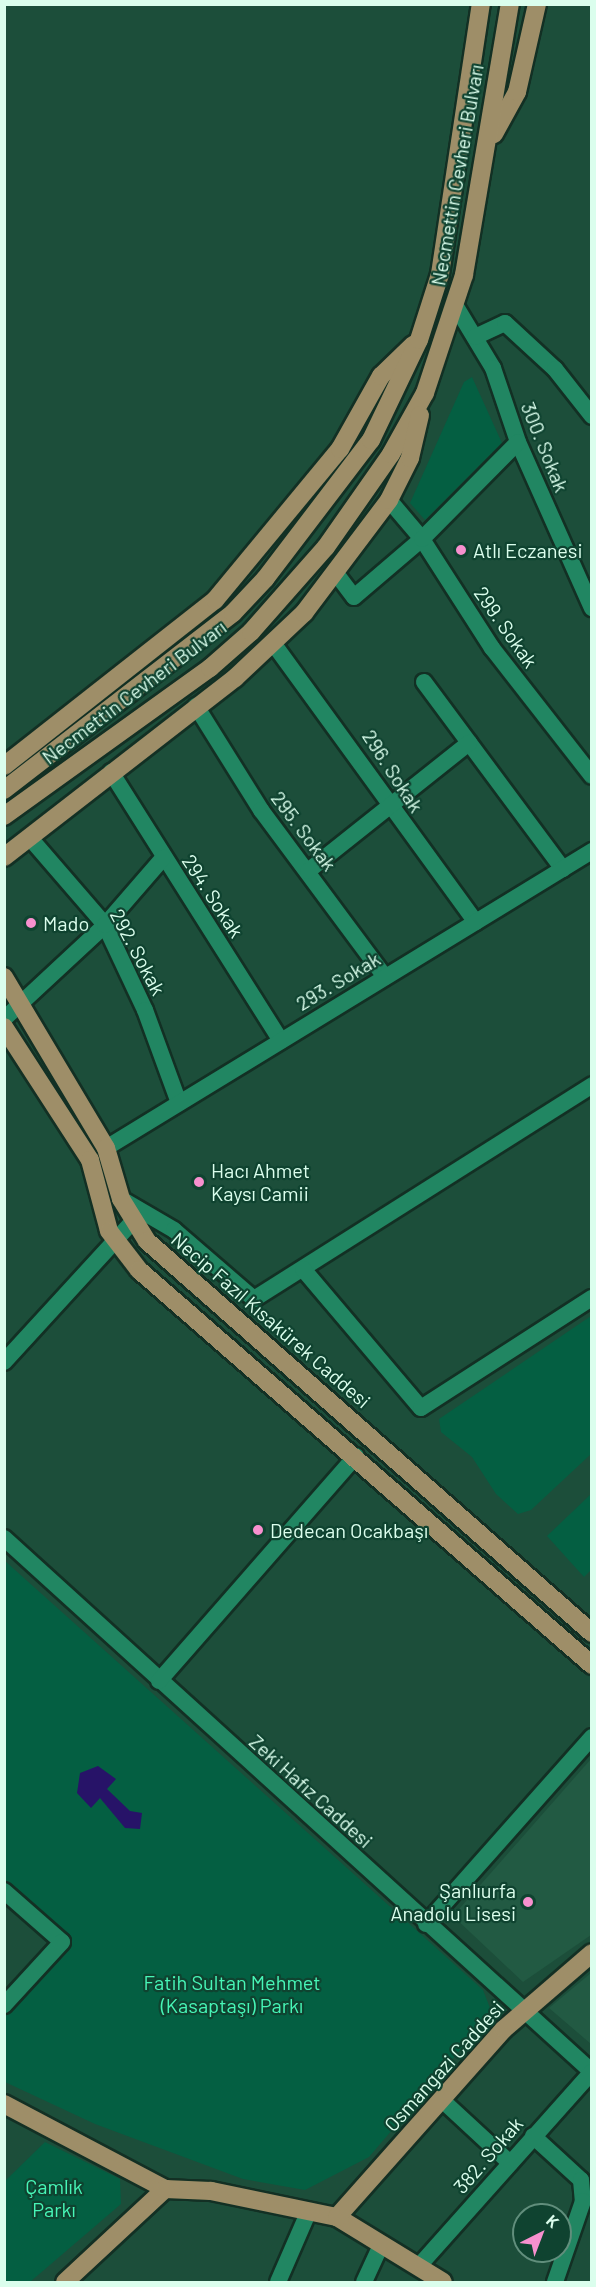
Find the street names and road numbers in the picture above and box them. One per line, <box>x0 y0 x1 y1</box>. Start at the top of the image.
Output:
street label: Necmettin Cevheri Bulvarı <box>426 62 488 288</box>
street label: 300. Sokak <box>516 398 574 496</box>
street label: 299. Sokak <box>469 582 543 672</box>
street label: Necmettin Cevheri Bulvarı <box>37 615 231 769</box>
street label: 296. Sokak <box>357 725 429 817</box>
street label: 295. Sokak <box>266 786 342 876</box>
street label: 294. Sokak <box>177 850 249 942</box>
street label: 292. Sokak <box>105 905 171 999</box>
street label: 293. Sokak <box>292 947 384 1015</box>
street label: Necip Fazıl Kısakürek Caddesi <box>167 1227 375 1413</box>
street label: Zeki Hafız Caddesi <box>244 1729 378 1853</box>
street label: Osmangazi Caddesi <box>379 1996 509 2136</box>
street label: 382. Sokak <box>448 2112 528 2198</box>

